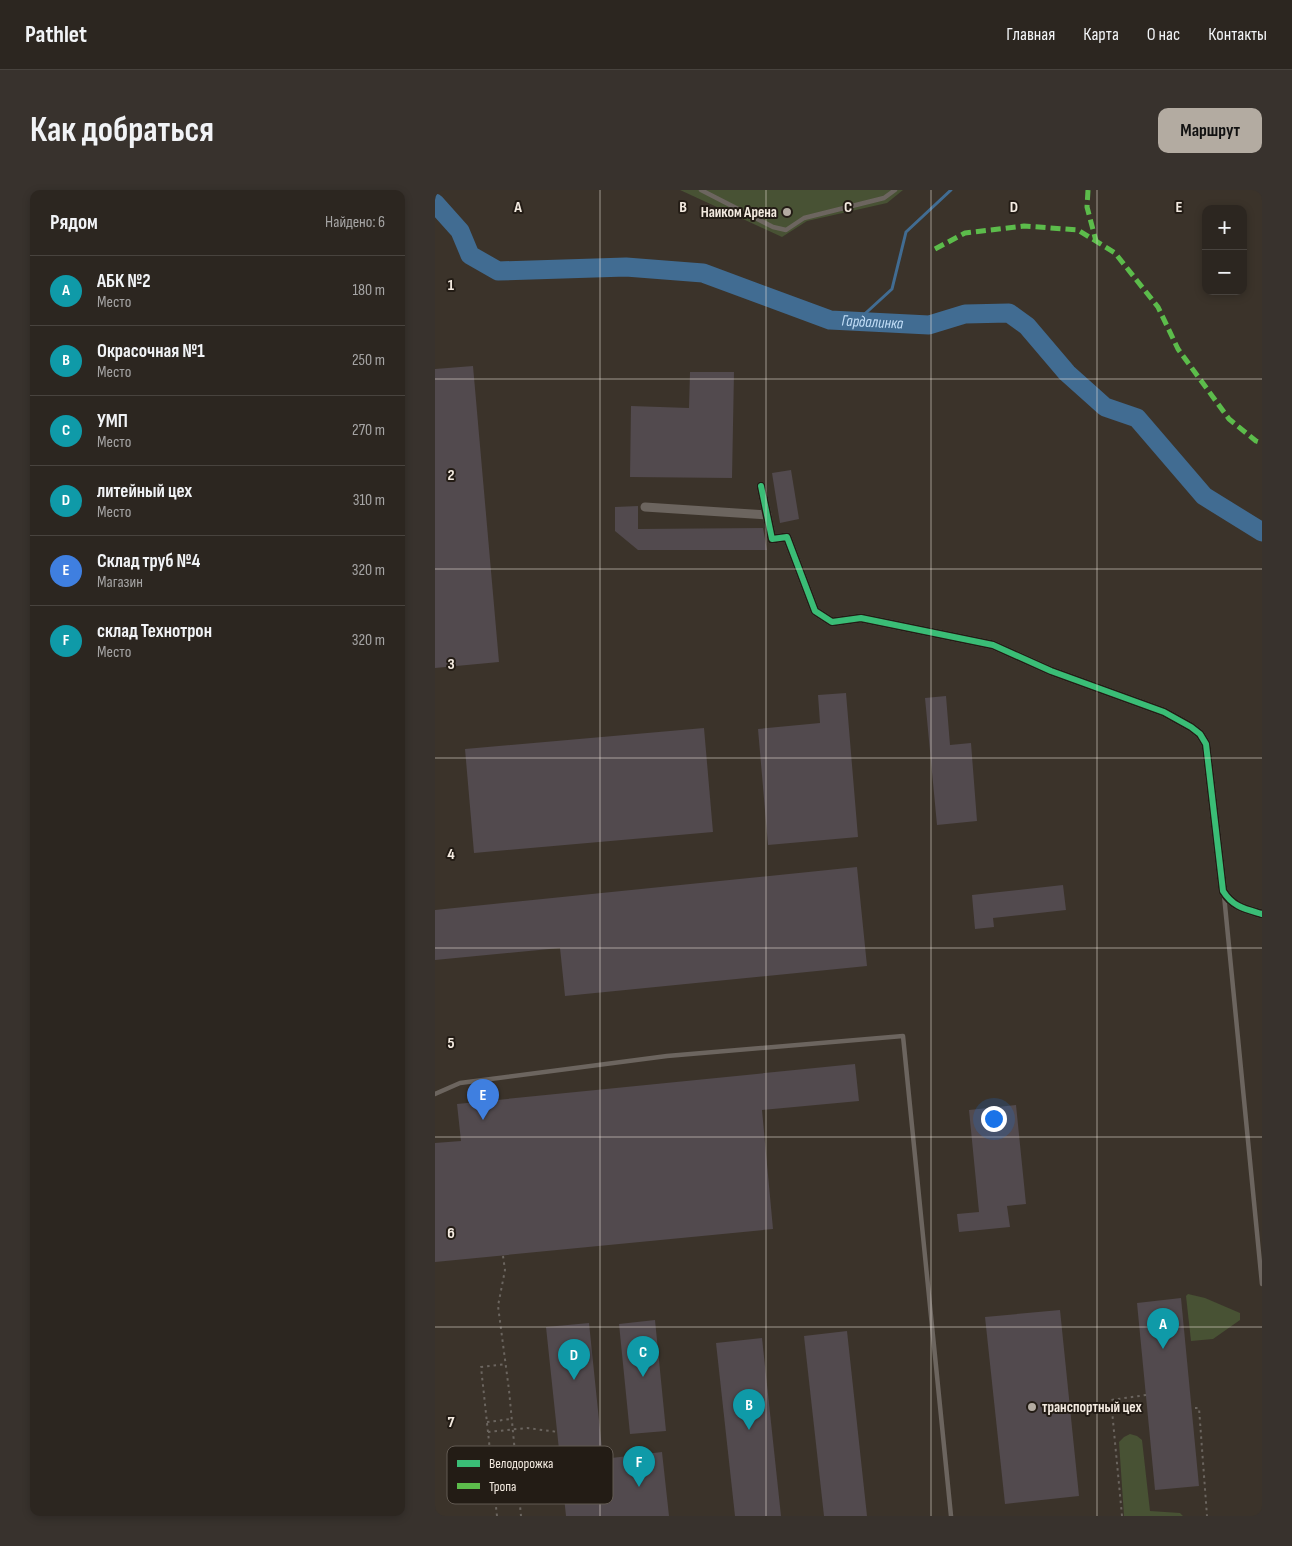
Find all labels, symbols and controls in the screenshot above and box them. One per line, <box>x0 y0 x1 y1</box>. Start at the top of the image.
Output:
text: Pathlet <box>25 20 87 49</box>
text: Главная <box>1006 24 1055 45</box>
text: Карта <box>1083 24 1119 45</box>
text: О нас <box>1147 24 1180 45</box>
text: Контакты <box>1208 24 1267 45</box>
button: Маршрут <box>1158 108 1262 153</box>
text: Как добраться <box>30 109 214 152</box>
text: A <box>513 198 522 217</box>
text: B <box>679 198 687 217</box>
text: C <box>844 198 852 217</box>
text: D <box>1010 198 1018 217</box>
text: E <box>1176 198 1183 217</box>
place label: Наиком Арена <box>701 203 777 222</box>
map controls <box>1202 205 1247 295</box>
button: + <box>1202 205 1247 250</box>
marker: Наиком Арена <box>781 206 793 218</box>
text: Рядом <box>50 210 98 235</box>
text: Найдено: 6 <box>325 213 385 232</box>
button: − <box>1202 250 1247 295</box>
text: АБК №2 <box>97 270 151 293</box>
text: 1 <box>448 276 455 295</box>
text: A <box>62 281 70 300</box>
text: 180 m <box>352 281 385 300</box>
text: Место <box>97 293 131 312</box>
water label: Гардалинка <box>841 311 904 333</box>
text: Окрасочная №1 <box>97 340 205 363</box>
text: B <box>62 351 70 370</box>
text: 250 m <box>352 351 385 370</box>
text: Место <box>97 363 131 382</box>
text: УМП <box>97 410 128 433</box>
text: C <box>62 421 70 440</box>
text: 270 m <box>352 421 385 440</box>
text: Место <box>97 433 131 452</box>
text: 2 <box>447 466 455 485</box>
text: литейный цех <box>97 480 192 503</box>
text: D <box>62 491 70 510</box>
text: 310 m <box>353 491 385 510</box>
text: Место <box>97 503 131 522</box>
text: Склад труб №4 <box>97 550 200 573</box>
text: E <box>63 561 69 580</box>
text: 320 m <box>352 561 385 580</box>
text: Магазин <box>97 573 143 592</box>
text: склад Технотрон <box>97 620 212 643</box>
text: F <box>63 631 69 650</box>
text: 320 m <box>352 631 385 650</box>
text: Место <box>97 643 131 662</box>
text: 3 <box>447 655 455 674</box>
text: 4 <box>447 845 455 864</box>
text: 5 <box>447 1034 455 1053</box>
pin: E <box>467 1079 499 1120</box>
your location <box>981 1106 1007 1132</box>
text: 6 <box>447 1224 455 1243</box>
pin: A <box>1147 1308 1179 1349</box>
pin: C <box>627 1336 659 1377</box>
pin: D <box>558 1339 590 1380</box>
pin: B <box>733 1389 765 1430</box>
place label: транспортный цех <box>1042 1398 1142 1417</box>
marker: транспортный цех <box>1026 1401 1038 1413</box>
text: 7 <box>448 1413 455 1432</box>
legend <box>447 1446 613 1504</box>
pin: F <box>623 1446 655 1487</box>
text: Велодорожка <box>489 1455 553 1472</box>
text: Тропа <box>489 1478 516 1495</box>

